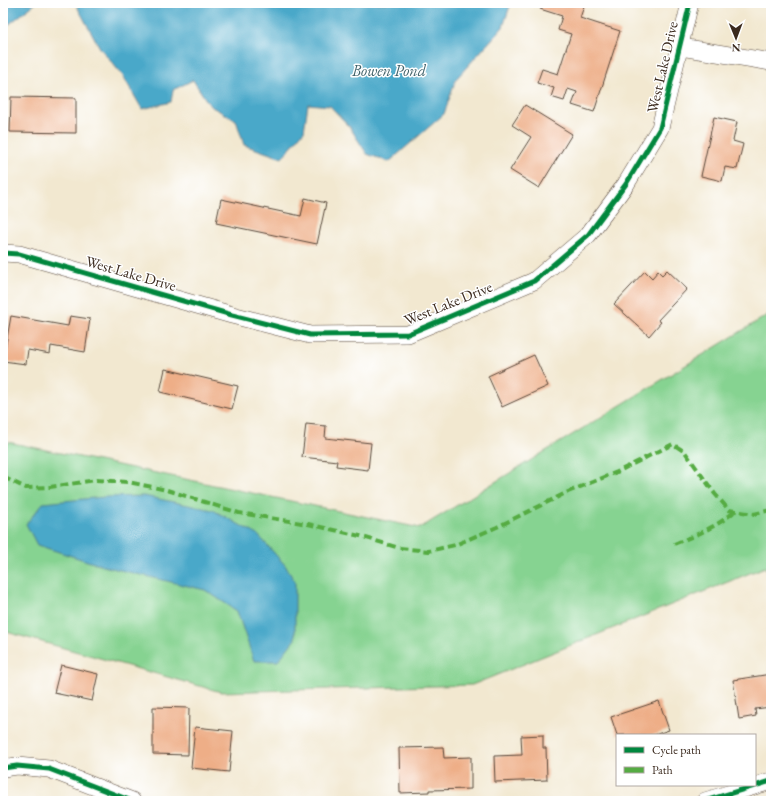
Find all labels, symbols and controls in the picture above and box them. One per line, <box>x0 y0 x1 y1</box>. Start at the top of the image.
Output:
north arrow <box>716 18 756 58</box>
street label: West Lake Drive <box>642 19 682 115</box>
text: N <box>732 41 741 55</box>
water label: Bowen Pond <box>351 60 427 81</box>
street label: West Lake Drive <box>84 251 179 295</box>
street label: West Lake Drive <box>401 277 495 329</box>
legend <box>616 734 756 786</box>
text: Cycle path <box>652 742 701 758</box>
text: Path <box>652 762 673 778</box>

